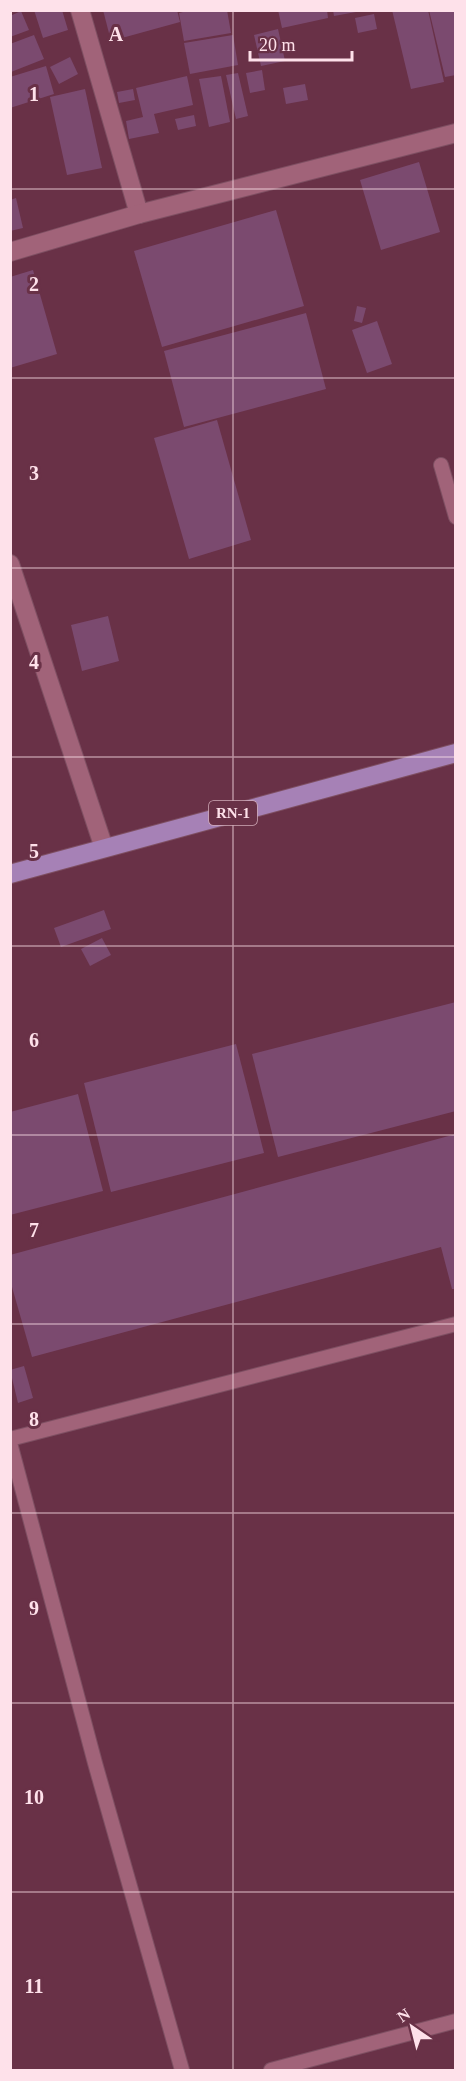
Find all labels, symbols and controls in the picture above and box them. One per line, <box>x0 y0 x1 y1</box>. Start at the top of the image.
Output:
text: A <box>109 23 124 45</box>
scale bar <box>250 24 352 62</box>
text: 20 m <box>259 35 296 55</box>
text: 1 <box>29 83 39 105</box>
text: 2 <box>29 273 39 295</box>
text: 3 <box>29 462 39 484</box>
text: 4 <box>29 651 39 673</box>
road number: RN-1 <box>209 801 257 825</box>
text: 5 <box>29 840 39 862</box>
text: 6 <box>29 1029 39 1051</box>
text: 7 <box>29 1219 39 1241</box>
text: 8 <box>29 1408 39 1430</box>
text: 9 <box>29 1597 39 1619</box>
text: 10 <box>24 1786 44 1808</box>
text: 11 <box>25 1975 43 1997</box>
north arrow <box>382 1997 442 2057</box>
text: N <box>394 2005 414 2025</box>

